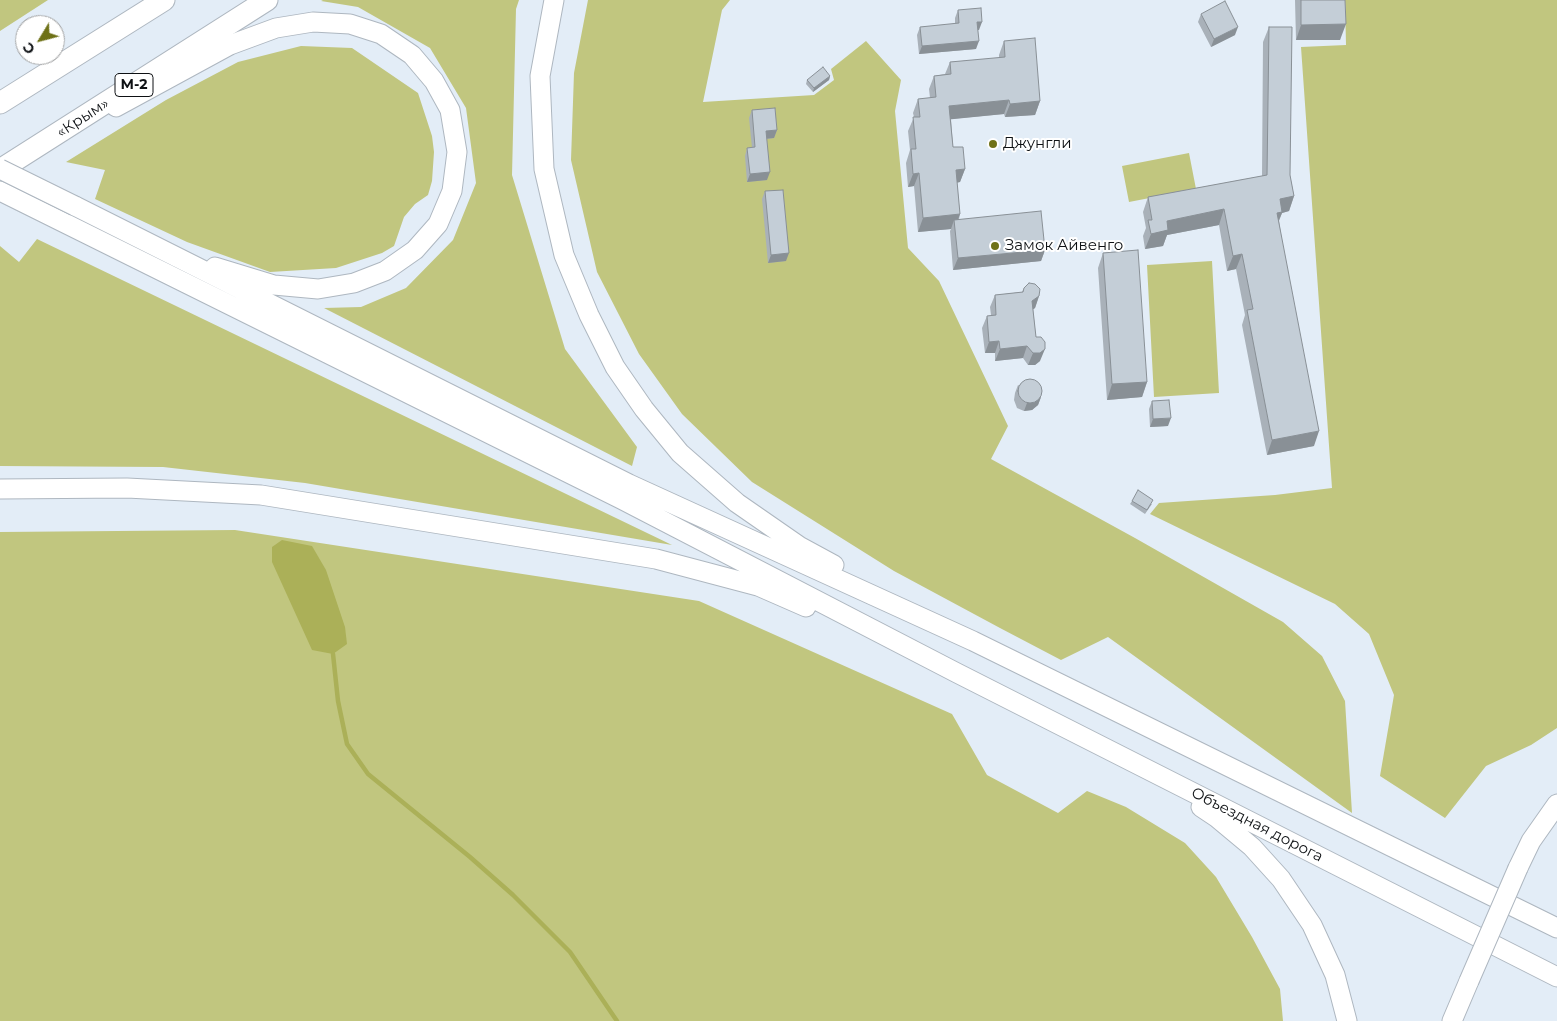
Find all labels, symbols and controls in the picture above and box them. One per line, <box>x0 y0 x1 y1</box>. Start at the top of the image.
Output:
north arrow <box>15 15 65 65</box>
text: С <box>19 39 39 58</box>
road number: М-2 <box>115 74 153 96</box>
street label: «Крым» <box>54 94 112 142</box>
place label: Джунгли <box>1003 135 1072 153</box>
marker: Джунгли <box>987 138 999 150</box>
place label: Замок Айвенго <box>1005 237 1123 255</box>
marker: Замок Айвенго <box>989 240 1001 252</box>
street label: Объездная дорога <box>1188 784 1326 866</box>

